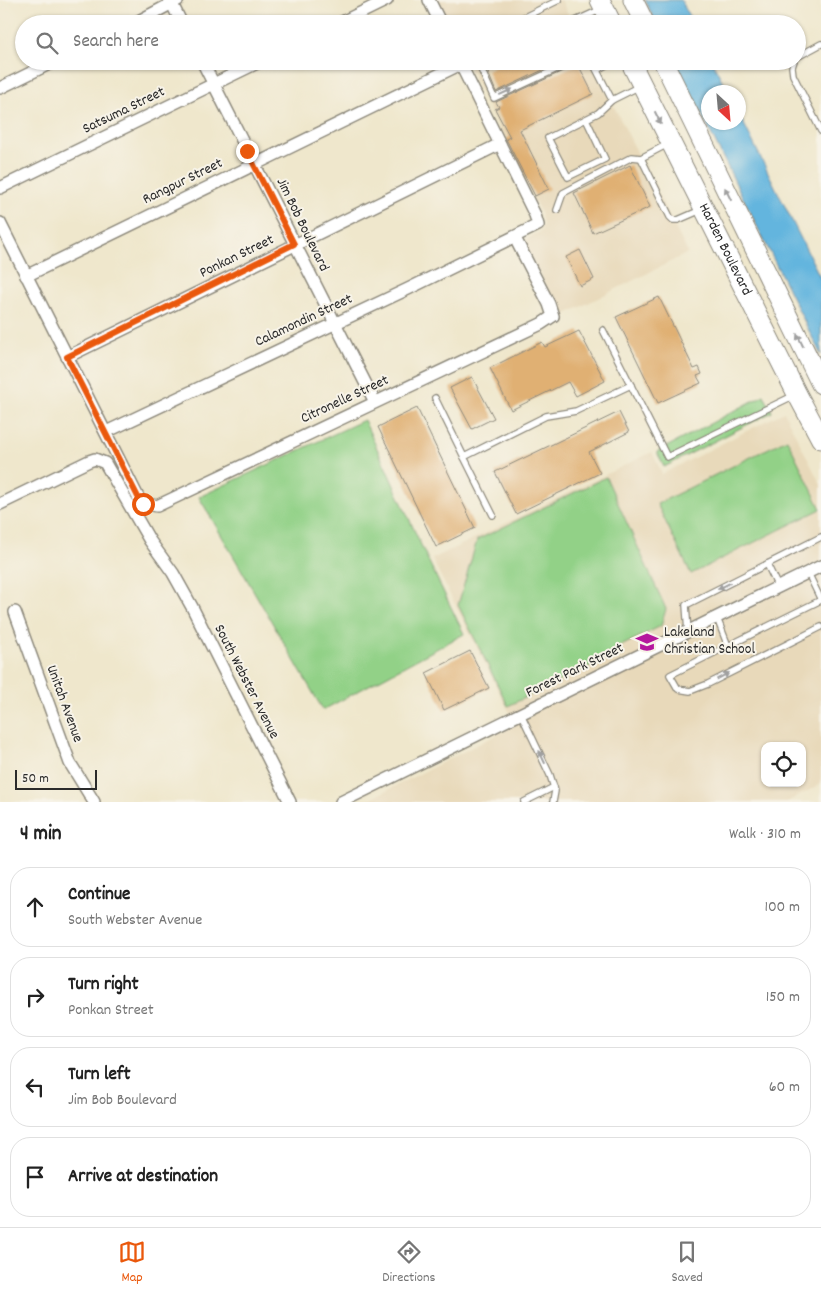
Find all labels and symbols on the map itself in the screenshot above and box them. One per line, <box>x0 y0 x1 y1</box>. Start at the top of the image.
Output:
street label: Satsuma Street <box>79 81 169 140</box>
north arrow <box>701 85 746 130</box>
one-way arrow <box>499 88 513 96</box>
one-way arrow <box>654 111 662 125</box>
route end <box>236 140 259 163</box>
street label: Rangpur Street <box>139 153 227 211</box>
street label: Jim Bob Boulevard <box>270 174 334 276</box>
one-way arrow <box>724 187 732 201</box>
street label: Harden Boulevard <box>692 200 757 300</box>
street label: Ponkan Street <box>196 229 278 285</box>
street label: Calamondin Street <box>252 289 357 353</box>
one-way arrow <box>795 333 803 347</box>
street label: Citronelle Street <box>297 370 393 430</box>
route start <box>132 493 155 516</box>
one-way arrow <box>717 582 731 590</box>
street label: South Webster Avenue <box>208 621 285 743</box>
place label: Lakeland Christian School <box>664 622 755 661</box>
school or university icon: Lakeland Christian School <box>634 629 660 655</box>
street label: Forest Park Street <box>522 638 628 704</box>
street label: Unitah Avenue <box>40 662 88 746</box>
one-way arrow <box>717 671 730 680</box>
one-way arrow <box>538 750 546 764</box>
scale bar <box>15 767 98 790</box>

